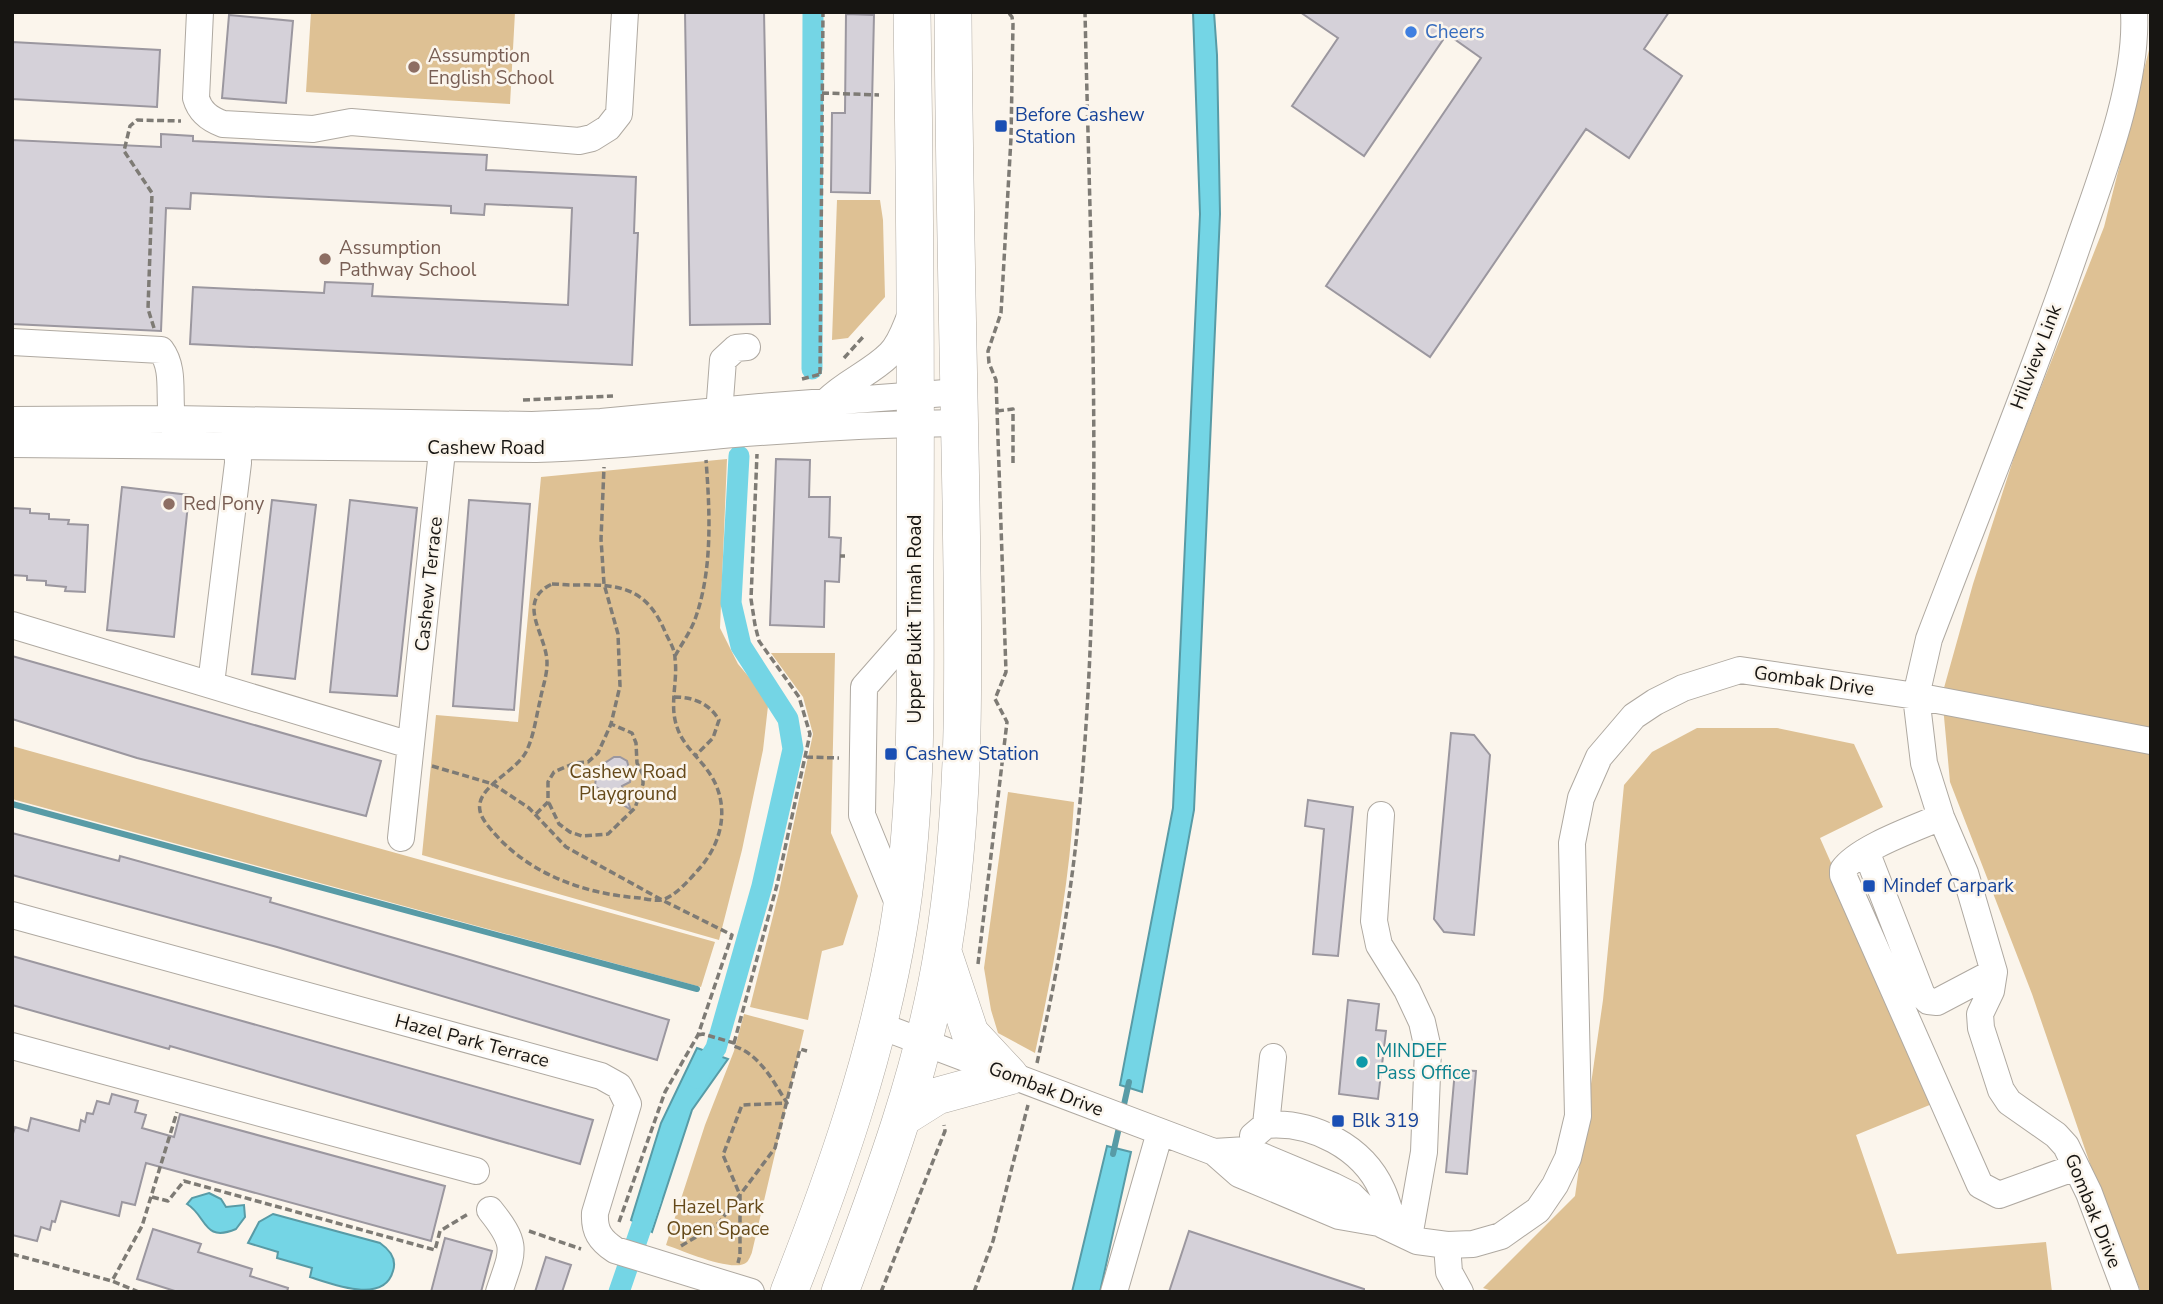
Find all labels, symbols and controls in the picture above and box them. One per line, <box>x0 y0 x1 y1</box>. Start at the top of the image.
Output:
place label: Cheers <box>1425 19 1485 45</box>
marker: Cheers <box>1403 24 1419 40</box>
place label: Assumption English School <box>428 43 554 91</box>
marker: Assumption English School <box>406 59 422 75</box>
place label: Before Cashew Station <box>1015 102 1145 150</box>
marker: Before Cashew Station <box>993 118 1009 134</box>
place label: Assumption Pathway School <box>339 235 477 283</box>
marker: Assumption Pathway School <box>317 251 333 267</box>
street label: Hillview Link <box>2004 301 2068 413</box>
street label: Cashew Road <box>427 435 545 461</box>
place label: Red Pony <box>183 491 264 517</box>
marker: Red Pony <box>161 496 177 512</box>
street label: Cashew Terrace <box>409 515 449 653</box>
street label: Upper Bukit Timah Road <box>902 515 928 723</box>
street label: Gombak Drive <box>1752 660 1876 702</box>
place label: Cashew Station <box>905 741 1039 767</box>
marker: Cashew Station <box>883 746 899 762</box>
park label: Cashew Road Playground <box>569 759 687 807</box>
place label: Mindef Carpark <box>1883 873 2014 899</box>
marker: Mindef Carpark <box>1861 878 1877 894</box>
street label: Hazel Park Terrace <box>392 1008 552 1074</box>
place label: MINDEF Pass Office <box>1376 1038 1471 1086</box>
marker: MINDEF Pass Office <box>1354 1054 1370 1070</box>
street label: Gombak Drive <box>985 1055 1107 1123</box>
place label: Blk 319 <box>1352 1108 1419 1134</box>
marker: Blk 319 <box>1330 1113 1346 1129</box>
street label: Gombak Drive <box>2058 1150 2128 1272</box>
park label: Hazel Park Open Space <box>667 1194 769 1242</box>

